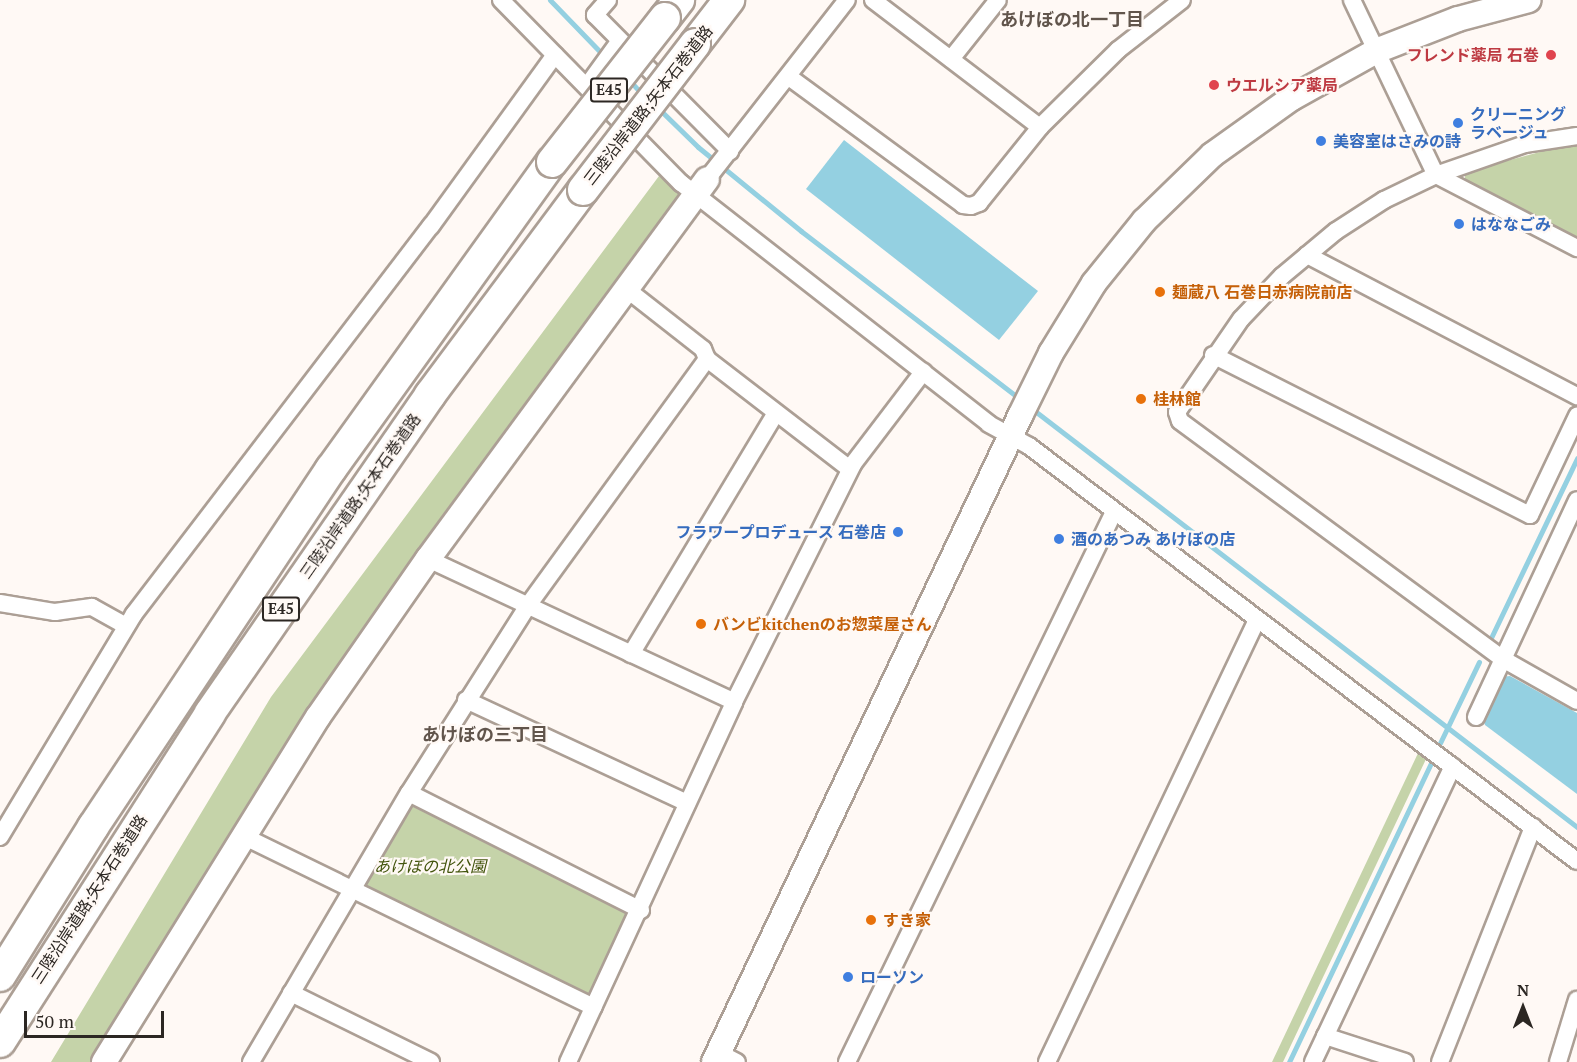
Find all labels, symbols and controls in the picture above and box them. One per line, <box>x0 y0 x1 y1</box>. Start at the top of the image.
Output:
district label: あけぼの北一丁目 <box>1000 8 1144 30</box>
street label: 三陸沿岸道路;矢本石巻道路 <box>580 21 716 189</box>
place label: フレンド薬局 石巻 <box>1407 45 1539 65</box>
marker: フレンド薬局 石巻 <box>1544 48 1558 62</box>
place label: ウエルシア薬局 <box>1226 75 1338 95</box>
road number: E45 <box>590 78 628 102</box>
marker: ウエルシア薬局 <box>1207 78 1221 92</box>
place label: クリーニング ラベージュ <box>1470 104 1566 142</box>
marker: クリーニング ラベージュ <box>1451 116 1465 130</box>
place label: 美容室はさみの詩 <box>1333 131 1461 151</box>
marker: 美容室はさみの詩 <box>1314 134 1328 148</box>
place label: はななごみ <box>1471 214 1551 234</box>
marker: はななごみ <box>1452 217 1466 231</box>
place label: 麺蔵八 石巻日赤病院前店 <box>1172 282 1352 302</box>
marker: 麺蔵八 石巻日赤病院前店 <box>1153 285 1167 299</box>
place label: 桂林館 <box>1153 389 1201 409</box>
marker: 桂林館 <box>1134 392 1148 406</box>
street label: 三陸沿岸道路;矢本石巻道路 <box>296 410 424 582</box>
place label: フラワープロデュース 石巻店 <box>674 522 886 542</box>
marker: フラワープロデュース 石巻店 <box>891 525 905 539</box>
place label: 酒のあつみ あけぼの店 <box>1071 529 1235 549</box>
marker: 酒のあつみ あけぼの店 <box>1052 532 1066 546</box>
road number: E45 <box>262 597 300 621</box>
place label: バンビkitchenのお惣菜屋さん <box>713 614 931 634</box>
marker: バンビkitchenのお惣菜屋さん <box>694 617 708 631</box>
district label: あけぼの三丁目 <box>422 723 548 745</box>
street label: 三陸沿岸道路;矢本石巻道路 <box>27 811 151 987</box>
park label: あけぼの北公園 <box>374 856 486 876</box>
place label: すき家 <box>883 910 931 930</box>
marker: すき家 <box>864 913 878 927</box>
place label: ローソン <box>860 967 924 987</box>
marker: ローソン <box>841 970 855 984</box>
north arrow <box>1493 978 1553 1038</box>
text: N <box>1517 979 1529 1001</box>
scale bar <box>27 999 166 1037</box>
text: 50 m <box>35 1009 74 1033</box>

